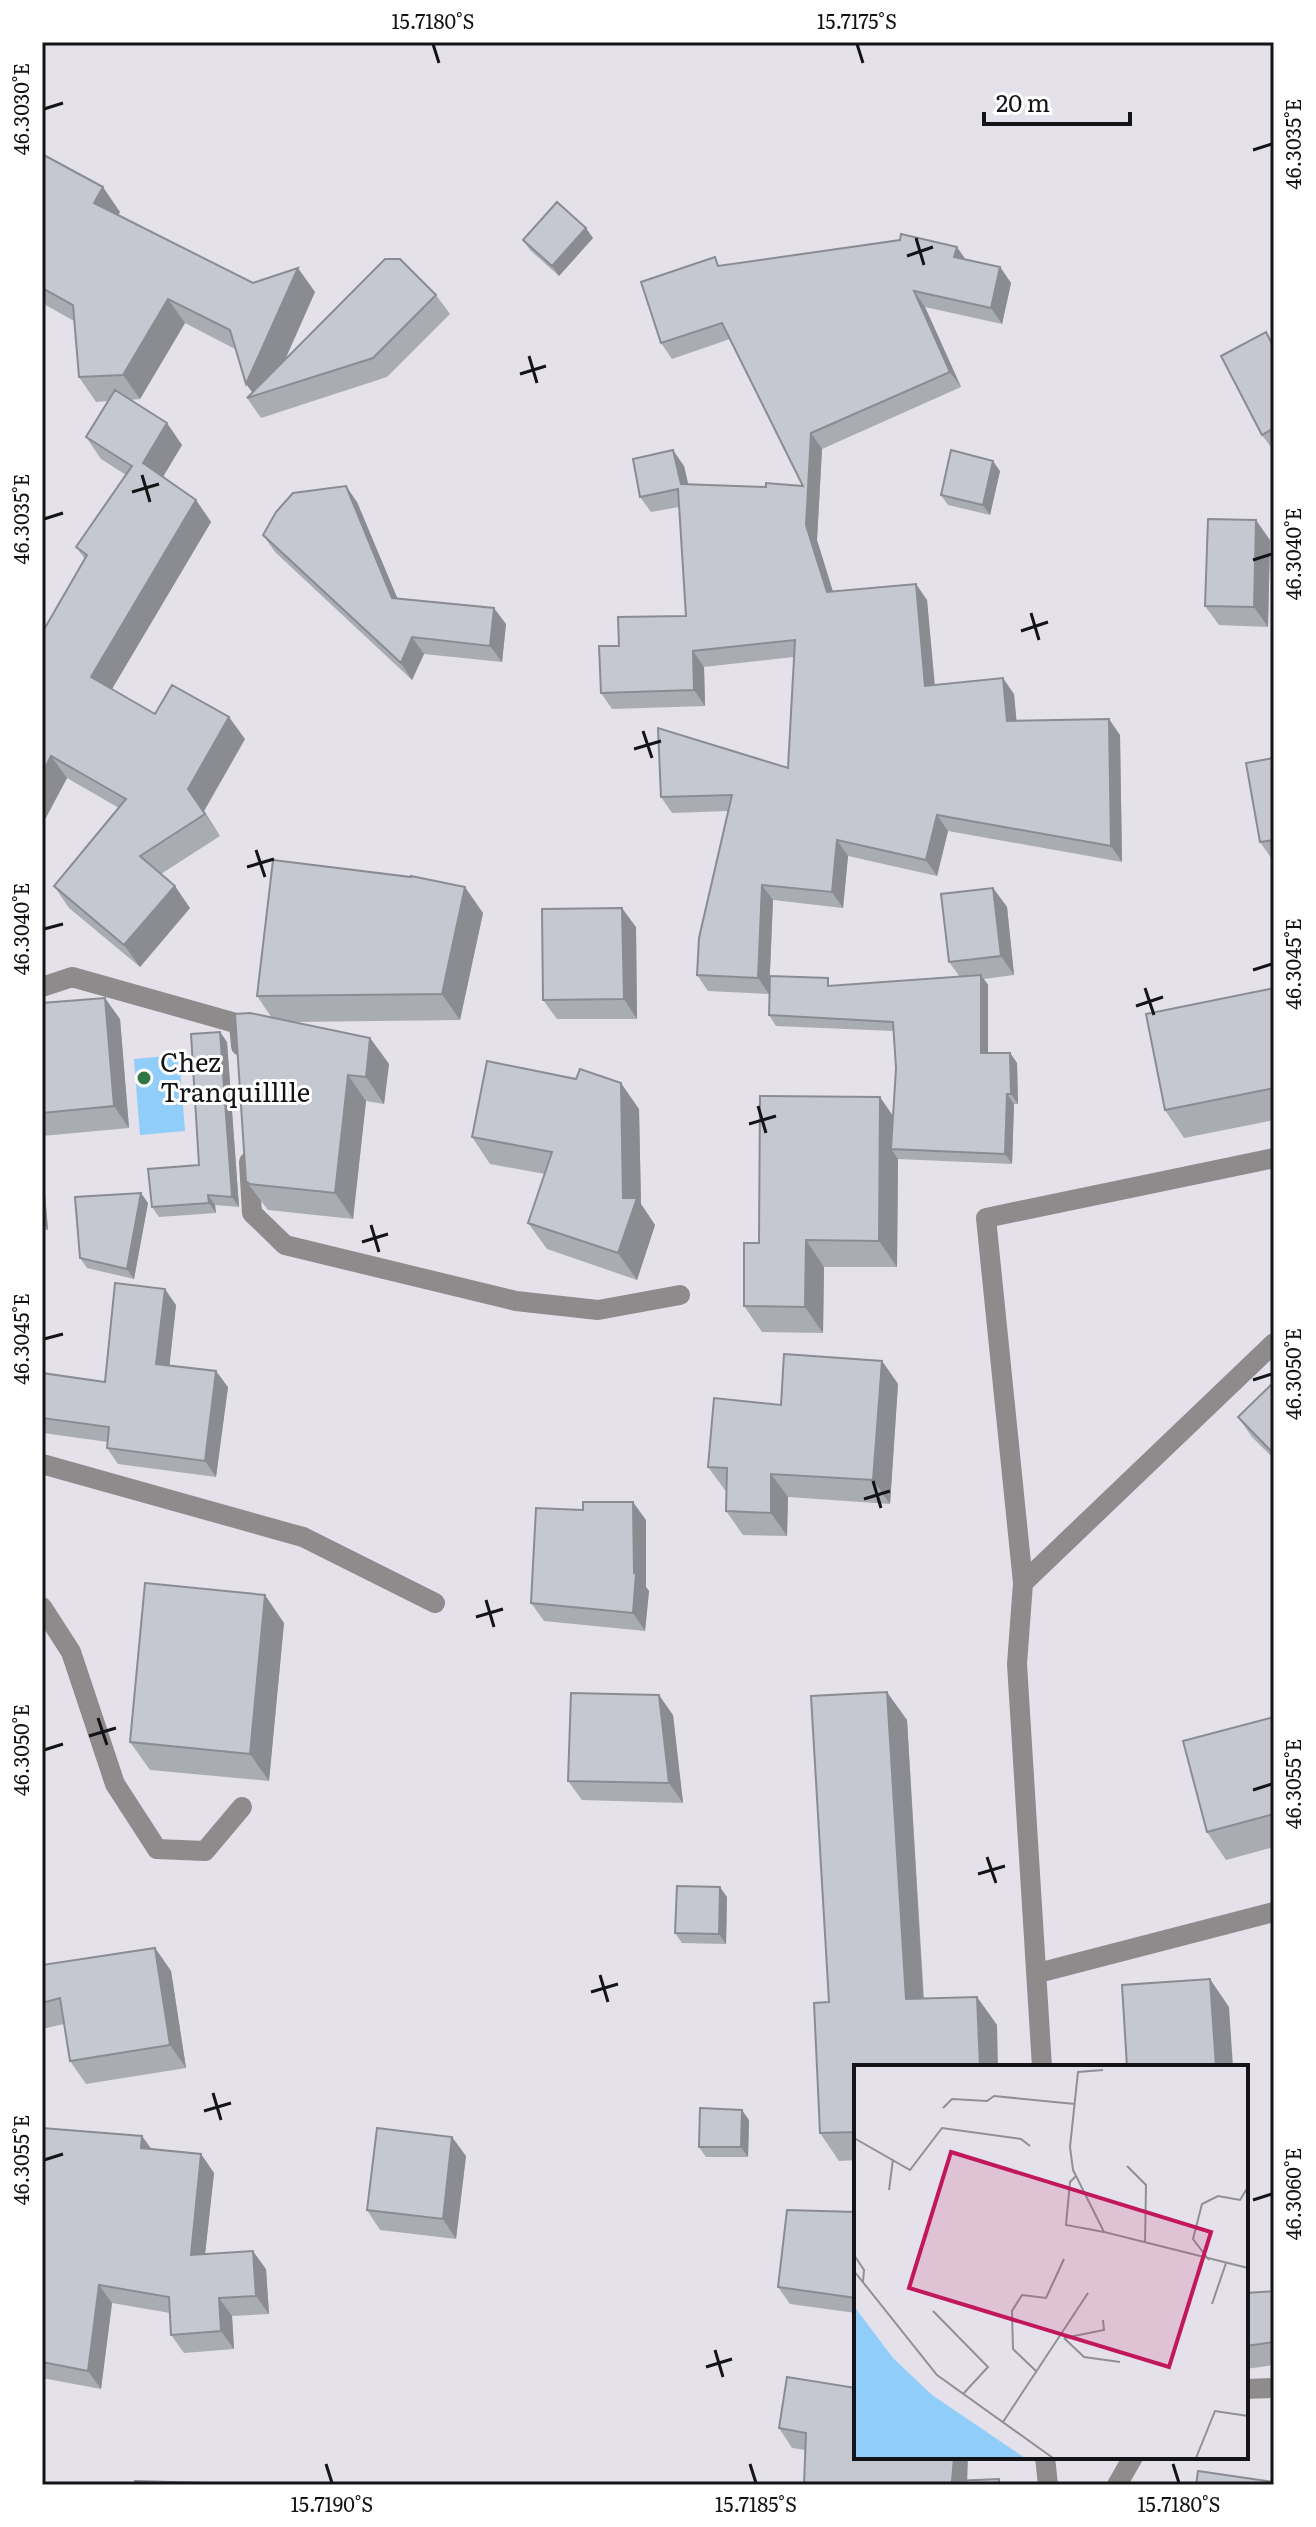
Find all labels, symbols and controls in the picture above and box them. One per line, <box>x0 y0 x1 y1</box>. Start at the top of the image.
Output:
text: 15.7180°S <box>391 5 475 35</box>
text: 15.7175°S <box>817 5 897 35</box>
text: 46.3030°E <box>5 63 35 155</box>
scale bar <box>984 76 1130 126</box>
text: 20 m <box>996 84 1050 119</box>
text: 46.3035°E <box>1277 99 1307 189</box>
text: 46.3035°E <box>5 474 35 564</box>
text: 46.3040°E <box>1277 508 1307 600</box>
text: 46.3040°E <box>5 883 35 975</box>
text: 46.3045°E <box>1277 918 1307 1010</box>
place label: Chez Tranquilllle <box>160 1041 310 1110</box>
marker: Chez Tranquilllle <box>135 1069 153 1087</box>
text: 46.3045°E <box>5 1293 35 1385</box>
text: 46.3050°E <box>1277 1328 1307 1420</box>
text: 46.3050°E <box>5 1704 35 1796</box>
text: 46.3055°E <box>1277 1739 1307 1829</box>
inset map <box>854 2065 1248 2459</box>
text: 46.3055°E <box>5 2115 35 2205</box>
text: 46.3060°E <box>1277 2148 1307 2240</box>
text: 15.7190°S <box>291 2488 373 2518</box>
text: 15.7185°S <box>715 2488 797 2518</box>
text: 15.7180°S <box>1137 2488 1221 2518</box>

